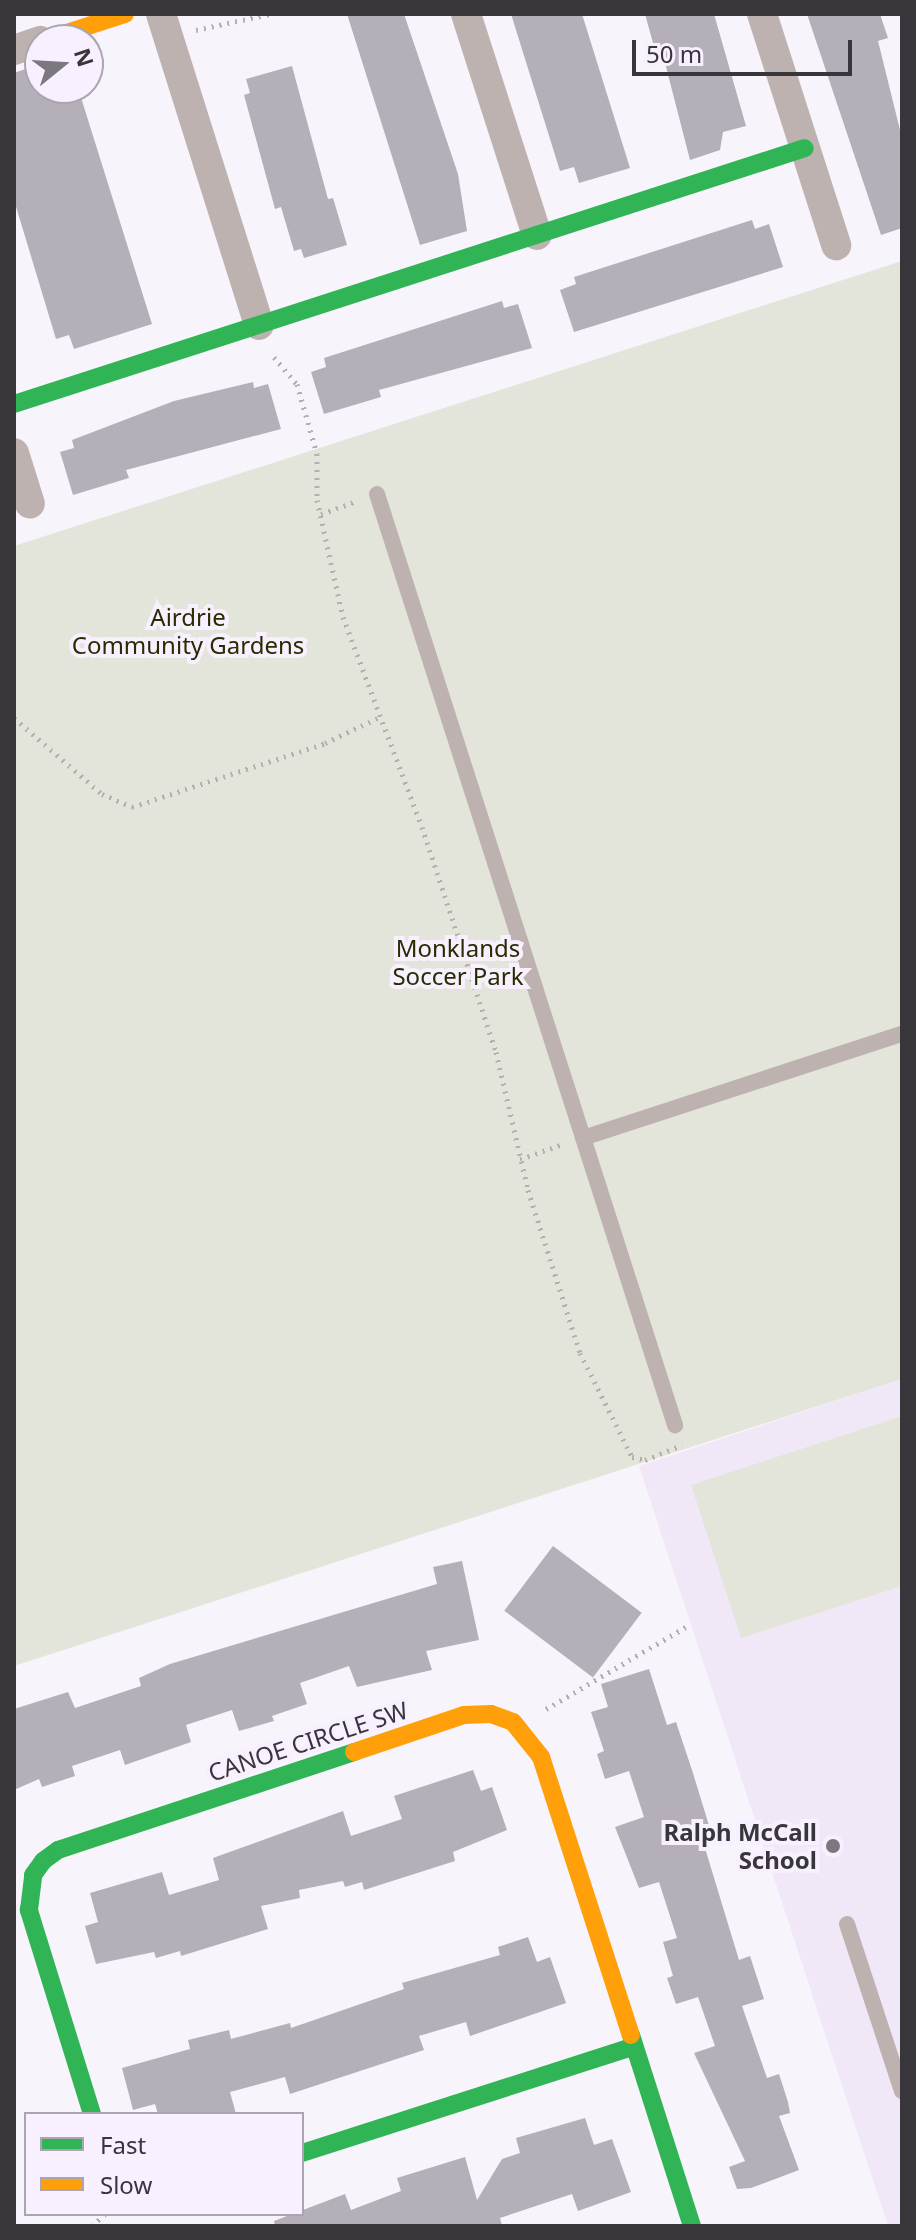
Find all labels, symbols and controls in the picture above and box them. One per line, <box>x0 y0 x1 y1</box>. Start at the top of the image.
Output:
north arrow <box>24 24 104 104</box>
scale bar <box>636 24 856 74</box>
text: 50 m <box>646 37 702 70</box>
text: N <box>68 44 102 70</box>
park label: Airdrie Community Gardens <box>72 603 304 659</box>
park label: Monklands Soccer Park <box>392 934 524 990</box>
street label: CANOE CIRCLE SW <box>205 1695 411 1787</box>
place label: Ralph McCall School <box>664 1818 817 1874</box>
marker: Ralph McCall School <box>824 1837 842 1855</box>
legend <box>24 2112 304 2216</box>
text: Fast <box>100 2128 146 2161</box>
text: Slow <box>100 2168 152 2201</box>

